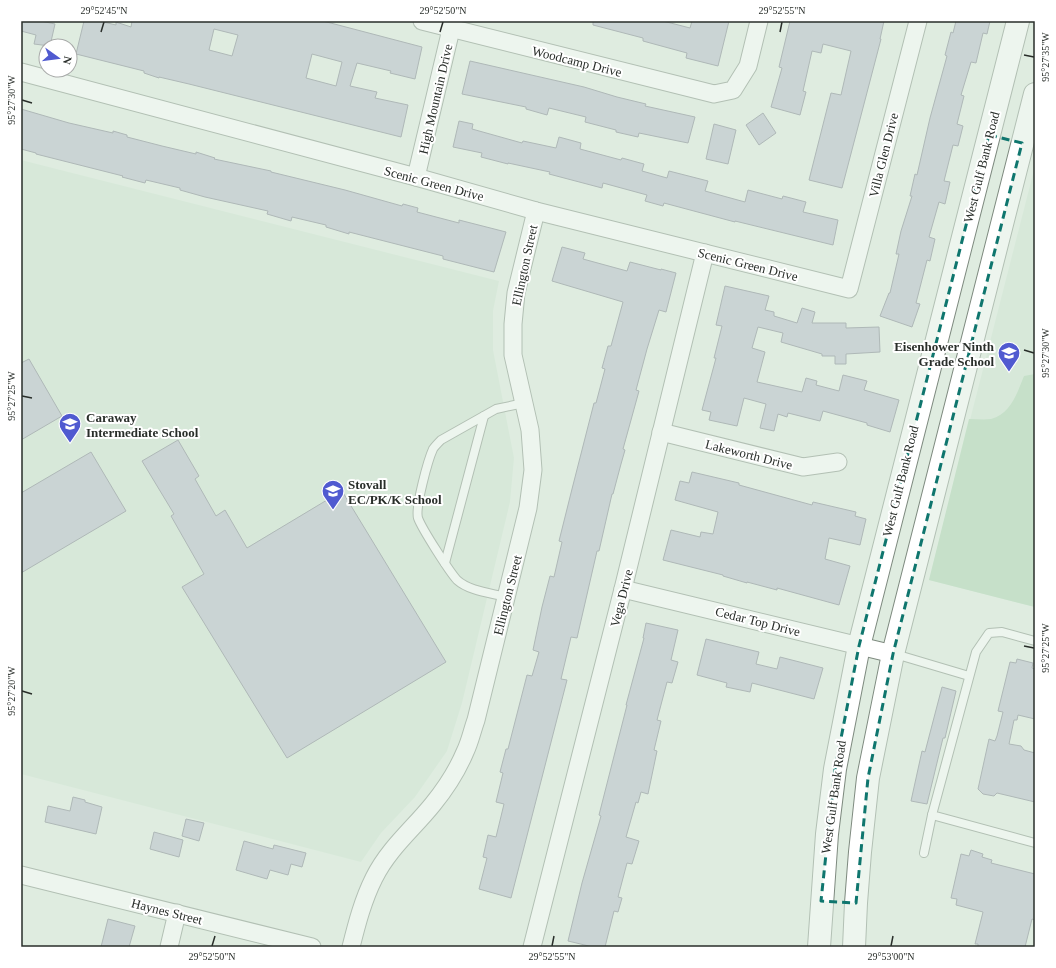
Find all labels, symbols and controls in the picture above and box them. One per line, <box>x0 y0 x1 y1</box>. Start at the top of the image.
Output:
text: 29°52'45"N <box>80 5 128 16</box>
text: 29°52'50"N <box>419 5 467 16</box>
text: 29°52'55"N <box>758 5 806 16</box>
text: 95°27'35"W <box>1040 32 1051 82</box>
north arrow <box>38 38 78 78</box>
street label: High Mountain Drive <box>416 42 456 156</box>
street label: Woodcamp Drive <box>531 43 623 80</box>
text: N <box>61 55 74 66</box>
text: 95°27'30"W <box>6 75 17 125</box>
street label: West Gulf Bank Road <box>960 109 1003 224</box>
street label: Villa Glen Drive <box>866 111 901 199</box>
street label: Scenic Green Drive <box>382 163 486 204</box>
street label: Ellington Street <box>509 223 540 307</box>
street label: Scenic Green Drive <box>696 245 800 284</box>
text: 95°27'30"W <box>1040 328 1051 378</box>
place label: Eisenhower Ninth Grade School <box>894 339 995 369</box>
school or university icon: Eisenhower Ninth Grade School <box>996 340 1022 373</box>
text: 95°27'25"W <box>6 371 17 421</box>
place label: Caraway Intermediate School <box>86 410 199 440</box>
school or university icon: Caraway Intermediate School <box>57 411 83 444</box>
street label: West Gulf Bank Road <box>879 423 922 538</box>
street label: Lakeworth Drive <box>704 436 794 473</box>
place label: Stovall EC/PK/K School <box>348 477 442 507</box>
school or university icon: Stovall EC/PK/K School <box>320 478 346 511</box>
street label: Ellington Street <box>490 553 525 637</box>
street label: Vega Drive <box>607 568 636 628</box>
street label: Cedar Top Drive <box>714 604 802 639</box>
text: 95°27'25"W <box>1040 623 1051 673</box>
text: 95°27'20"W <box>6 666 17 716</box>
street label: West Gulf Bank Road <box>818 739 849 855</box>
street label: Haynes Street <box>130 895 204 928</box>
text: 29°52'50"N <box>188 951 236 962</box>
text: 29°52'55"N <box>528 951 576 962</box>
text: 29°53'00"N <box>867 951 915 962</box>

